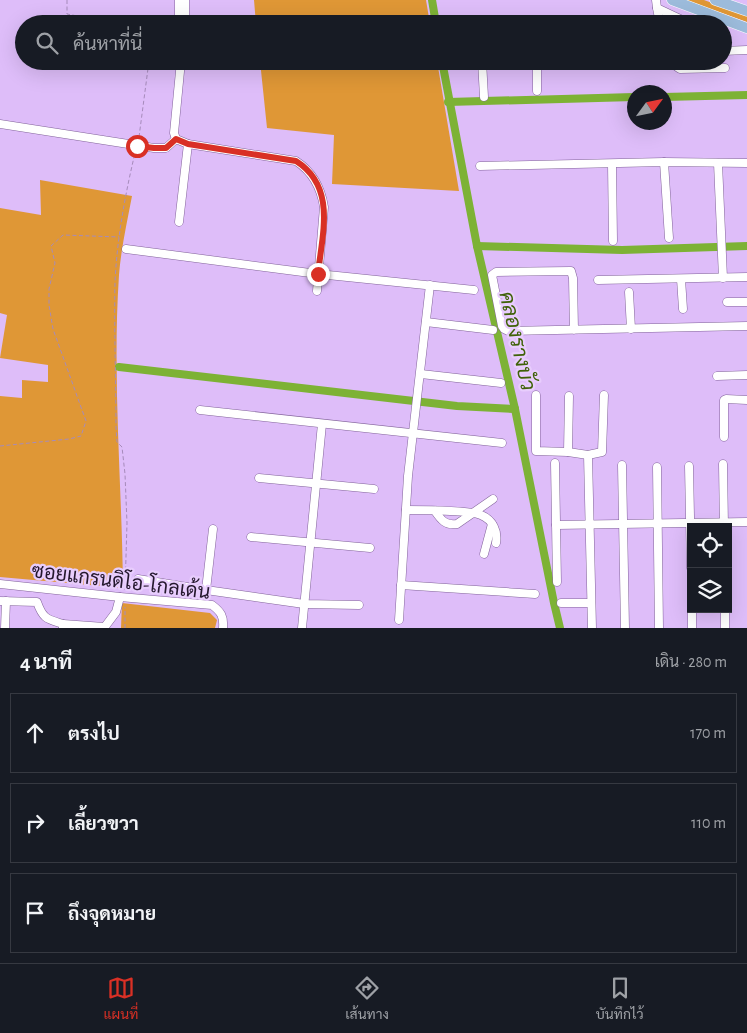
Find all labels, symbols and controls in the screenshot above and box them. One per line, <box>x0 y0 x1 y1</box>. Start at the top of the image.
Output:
search box <box>15 15 732 70</box>
icon: search <box>33 29 61 57</box>
text: ค้นหาที่นี่ <box>73 35 142 54</box>
north arrow <box>627 85 672 130</box>
route start <box>126 135 149 158</box>
route end <box>307 263 330 286</box>
water label: คลองรางบัว <box>495 289 541 393</box>
map controls <box>687 523 732 613</box>
button: locate <box>687 523 732 568</box>
street label: ซอยแกรนดิโอ-โกลเด้น <box>31 557 212 603</box>
button: layers <box>687 568 732 613</box>
text: 4 นาที <box>20 652 72 673</box>
text: เดิน · 280 m <box>655 654 727 670</box>
icon: ahead <box>21 719 49 747</box>
text: ตรงไป <box>68 725 120 744</box>
text: 170 m <box>690 725 726 741</box>
icon: right <box>21 809 49 837</box>
text: เลี้ยวขวา <box>68 815 139 834</box>
text: 110 m <box>691 815 726 831</box>
icon: arrive <box>21 899 49 927</box>
text: ถึงจุดหมาย <box>68 905 156 924</box>
tab: แผนที่ <box>103 974 138 1024</box>
tab: เส้นทาง <box>345 974 389 1024</box>
tab: บันทึกไว้ <box>596 974 644 1024</box>

